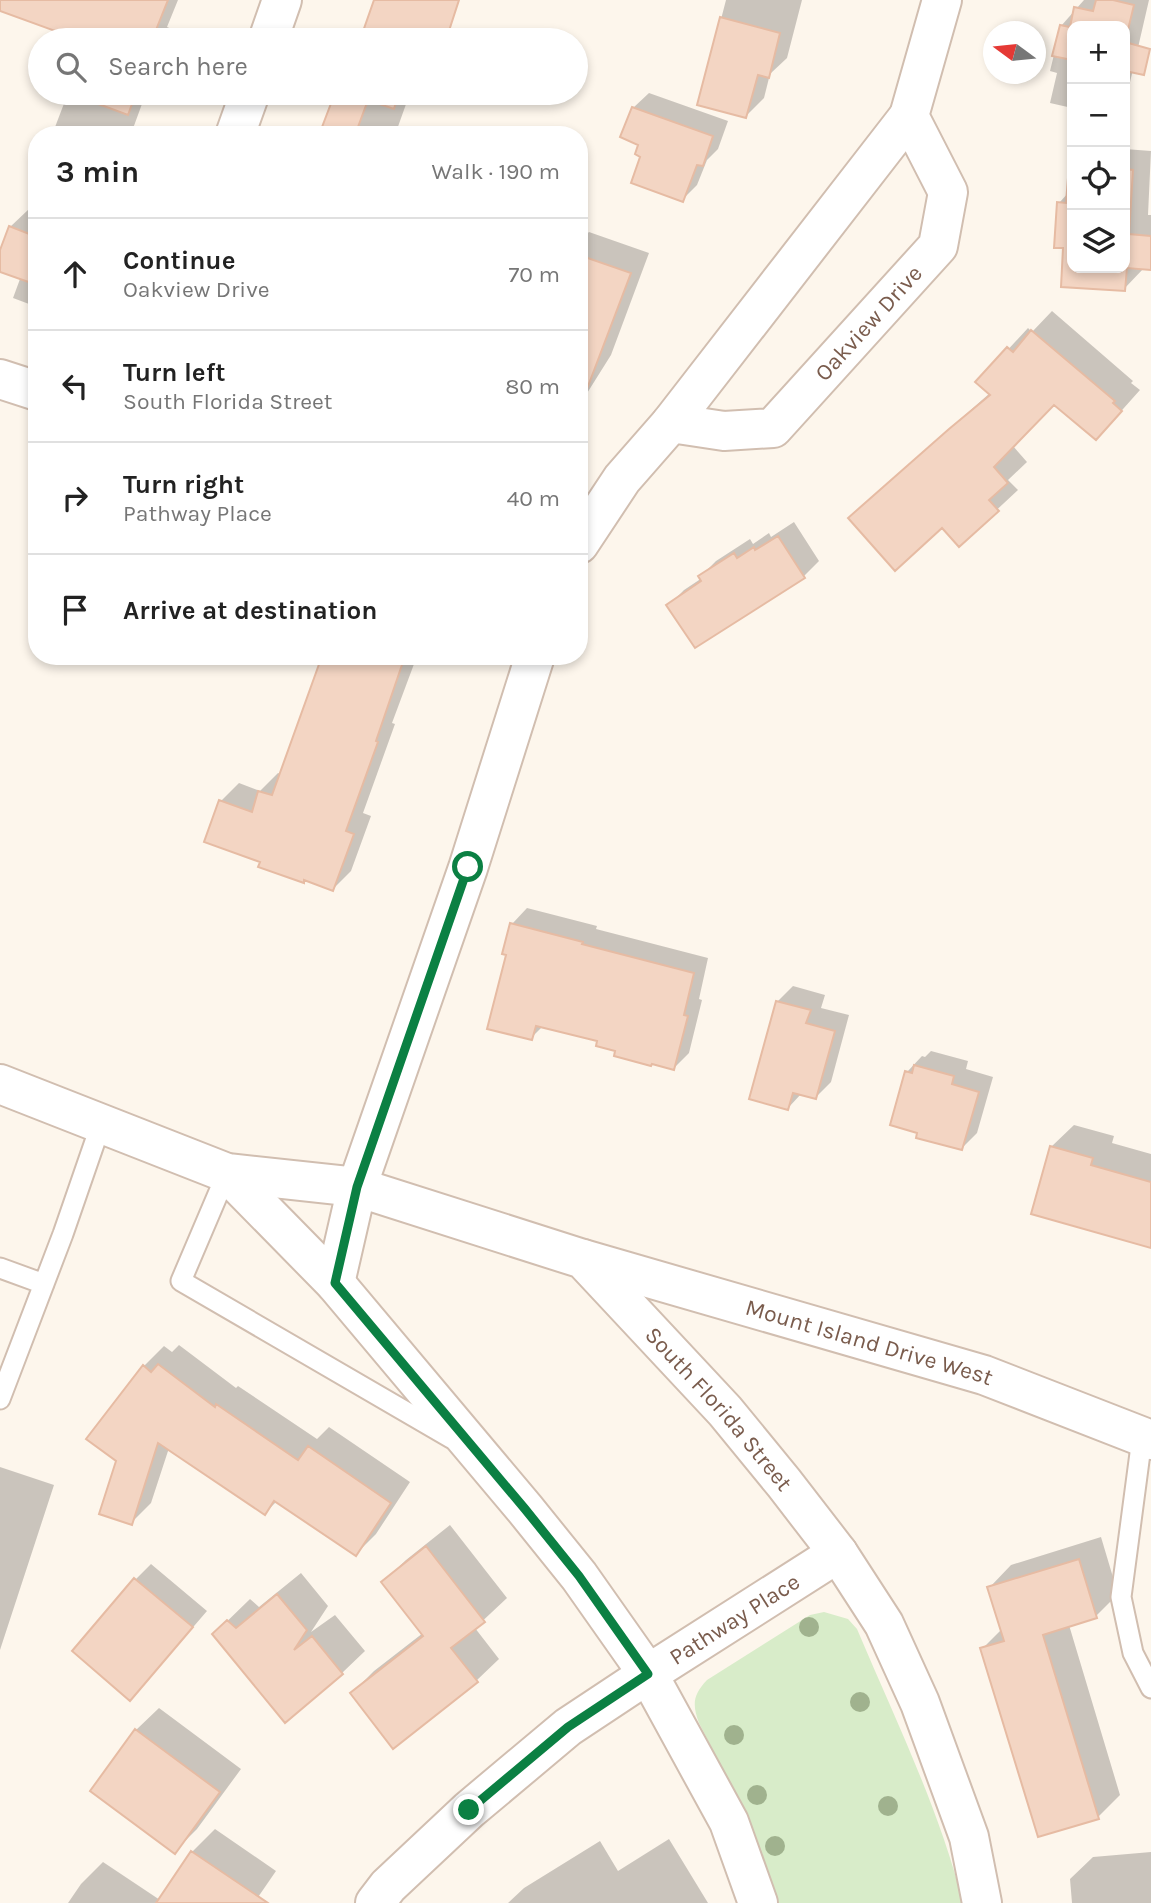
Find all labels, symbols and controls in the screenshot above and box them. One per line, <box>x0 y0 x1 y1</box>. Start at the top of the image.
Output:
north arrow <box>983 21 1046 84</box>
map controls <box>1067 21 1130 273</box>
button: + <box>1067 21 1130 84</box>
search box <box>28 28 588 105</box>
icon: search <box>52 48 90 86</box>
text: Search here <box>108 51 248 82</box>
button: − <box>1067 84 1130 147</box>
button: locate <box>1067 147 1130 210</box>
text: 3 min <box>56 154 139 190</box>
text: Walk · 190 m <box>432 158 560 185</box>
button: layers <box>1067 210 1130 273</box>
text: Continue <box>123 245 235 276</box>
icon: ahead <box>56 255 94 293</box>
street label: Oakview Drive <box>809 260 928 387</box>
text: 70 m <box>509 261 560 288</box>
text: Oakview Drive <box>123 276 270 303</box>
text: Turn left <box>123 357 225 388</box>
icon: left <box>56 367 94 405</box>
text: 80 m <box>505 373 560 400</box>
text: South Florida Street <box>123 388 333 415</box>
text: Turn right <box>123 469 244 500</box>
icon: right <box>56 479 94 517</box>
text: 40 m <box>507 485 560 512</box>
text: Pathway Place <box>123 500 272 527</box>
icon: arrive <box>56 591 94 629</box>
text: Arrive at destination <box>123 595 377 626</box>
route start <box>452 851 483 882</box>
street label: Mount Island Drive West <box>742 1294 997 1391</box>
street label: South Florida Street <box>639 1321 798 1497</box>
street label: Pathway Place <box>665 1568 805 1671</box>
route end <box>453 1794 484 1825</box>

